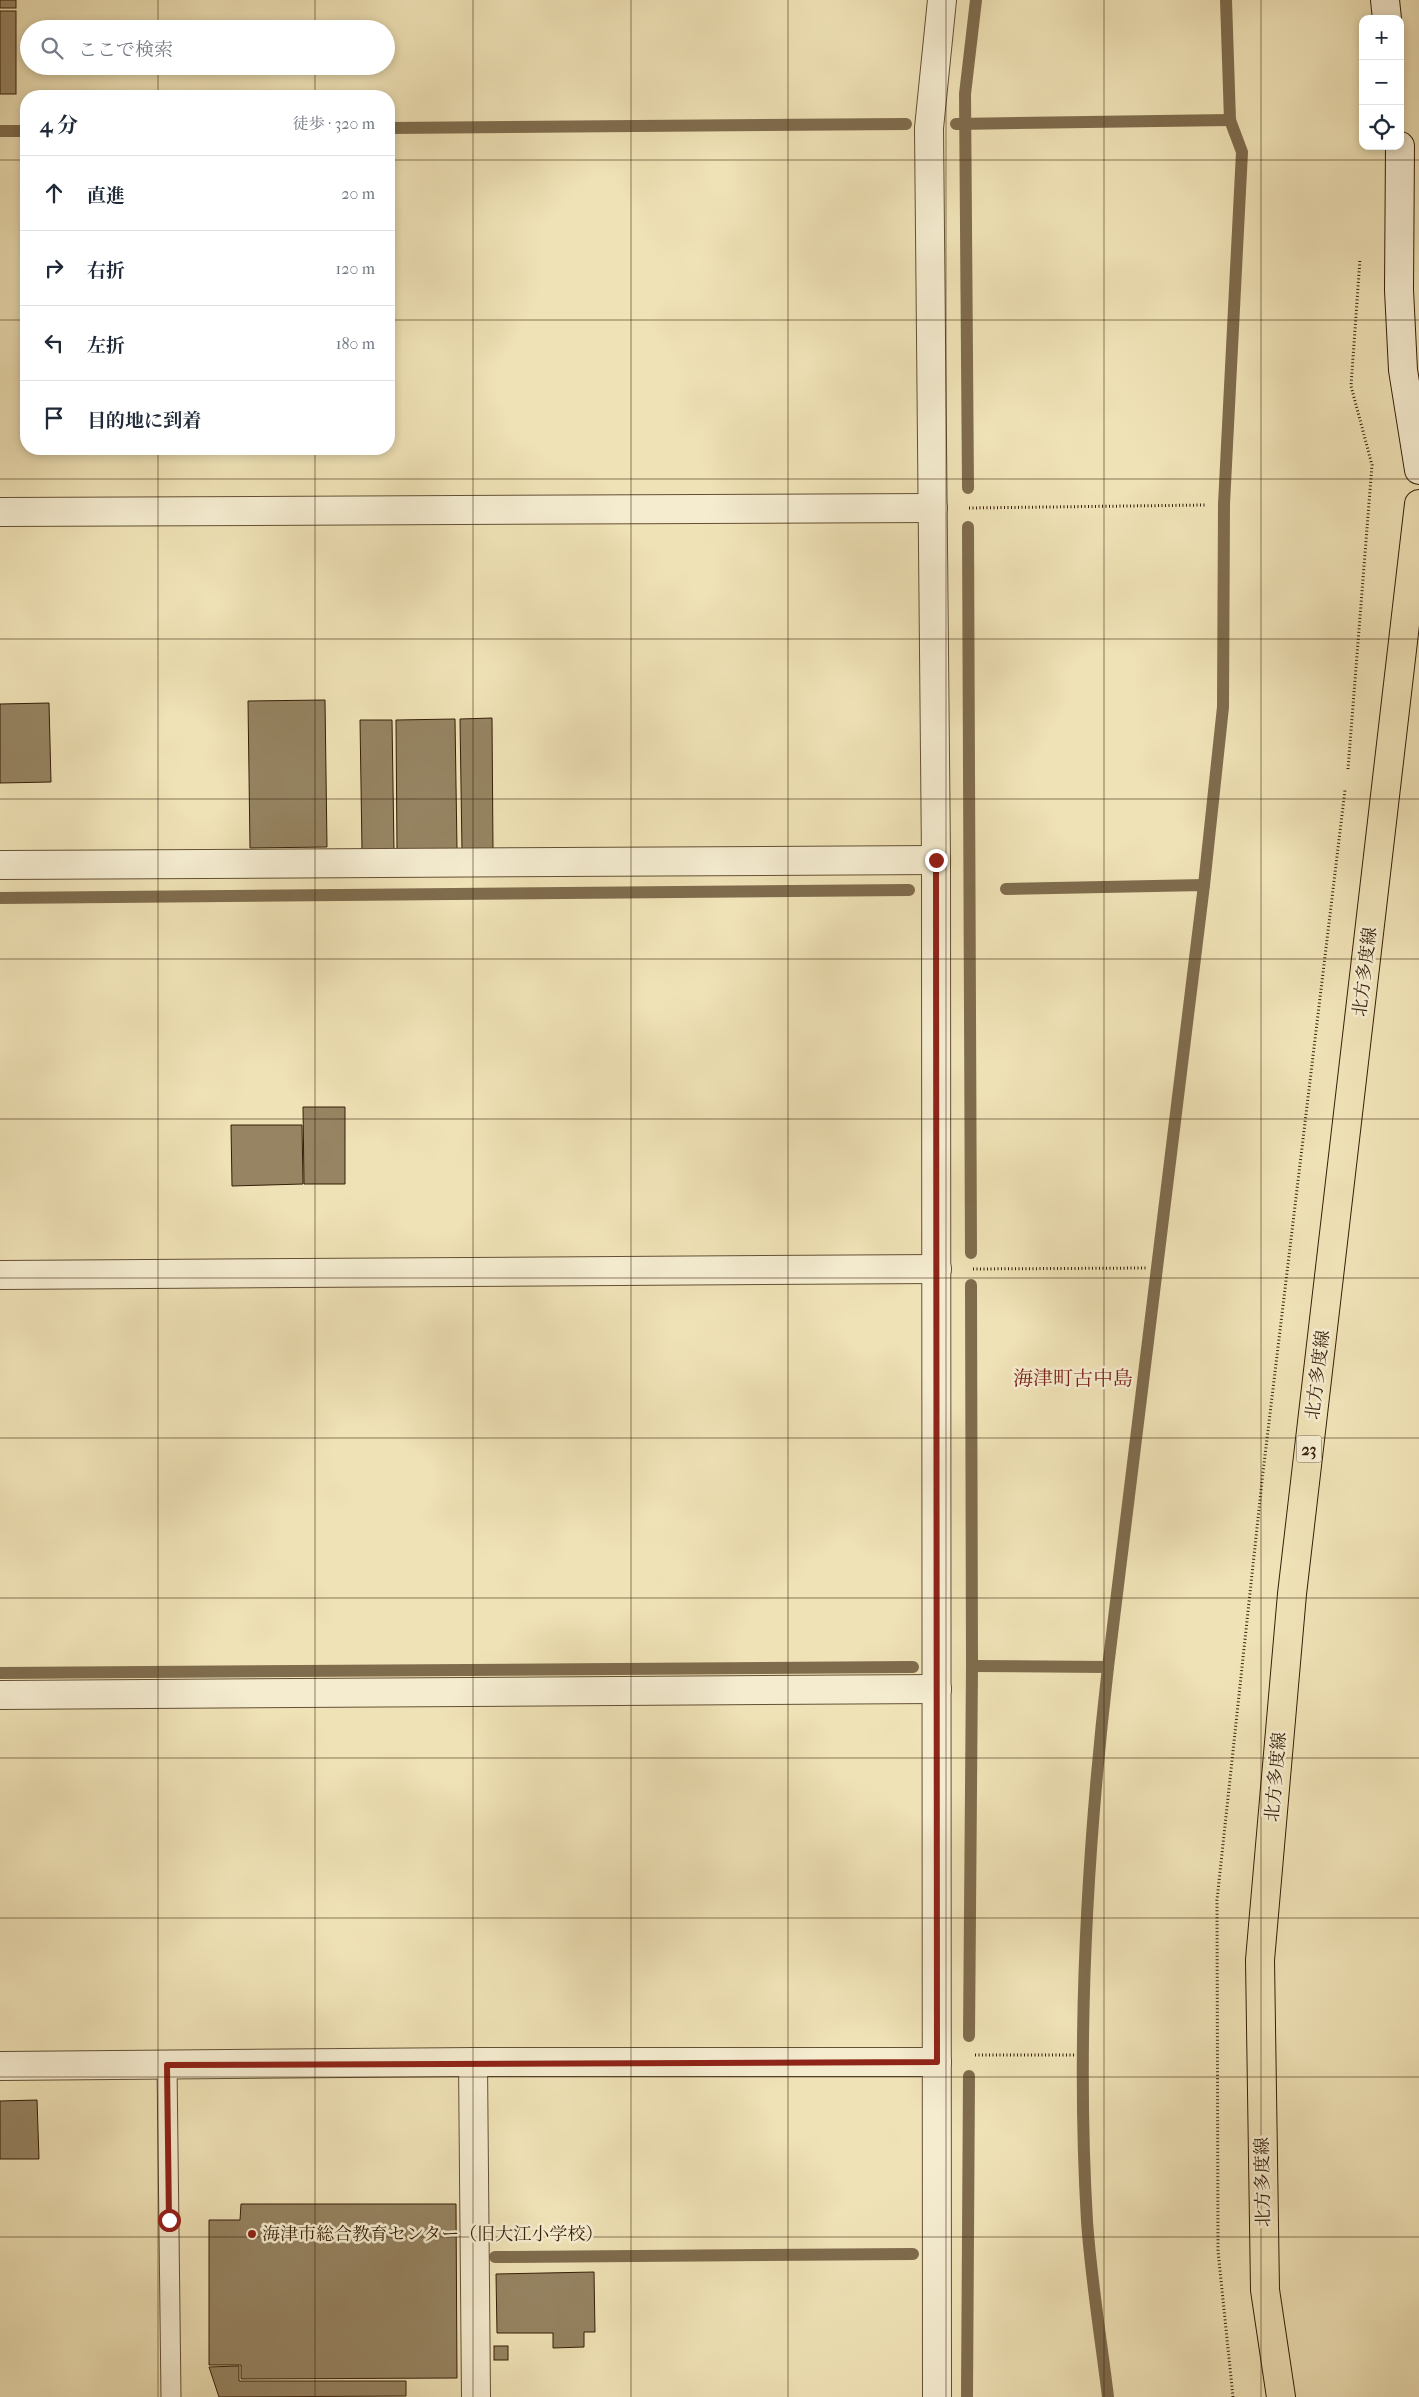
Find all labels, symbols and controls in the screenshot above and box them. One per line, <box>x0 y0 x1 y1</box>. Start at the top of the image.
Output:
map controls <box>1359 15 1404 150</box>
button: + <box>1359 15 1404 60</box>
search box <box>20 20 395 75</box>
icon: search <box>38 34 66 62</box>
text: ここで検索 <box>78 39 173 61</box>
button: − <box>1359 60 1404 105</box>
button: locate <box>1359 105 1404 150</box>
text: 4 分 <box>40 113 78 137</box>
text: 徒歩 · 320 m <box>293 114 375 133</box>
icon: ahead <box>40 179 68 207</box>
text: 20 m <box>341 184 375 203</box>
text: 直進 <box>87 185 125 207</box>
icon: right <box>40 254 68 282</box>
text: 120 m <box>336 259 375 278</box>
text: 右折 <box>87 260 125 282</box>
icon: left <box>40 329 68 357</box>
text: 180 m <box>336 334 375 353</box>
text: 左折 <box>87 335 125 357</box>
icon: arrive <box>40 404 68 432</box>
text: 目的地に到着 <box>87 410 201 432</box>
route end <box>925 849 948 872</box>
street label: 北方多度線 <box>1349 926 1381 1018</box>
street label: 北方多度線 <box>1302 1329 1334 1421</box>
district label: 海津町古中島 <box>1013 1367 1133 1390</box>
road number: 23 <box>1296 1436 1322 1462</box>
street label: 北方多度線 <box>1262 1731 1290 1823</box>
street label: 北方多度線 <box>1252 2137 1274 2227</box>
route start <box>158 2209 181 2232</box>
place label: 海津市総合教育センター（旧大江小学校） <box>262 2224 603 2245</box>
marker: 海津市総合教育センター（旧大江小学校） <box>246 2228 258 2240</box>

